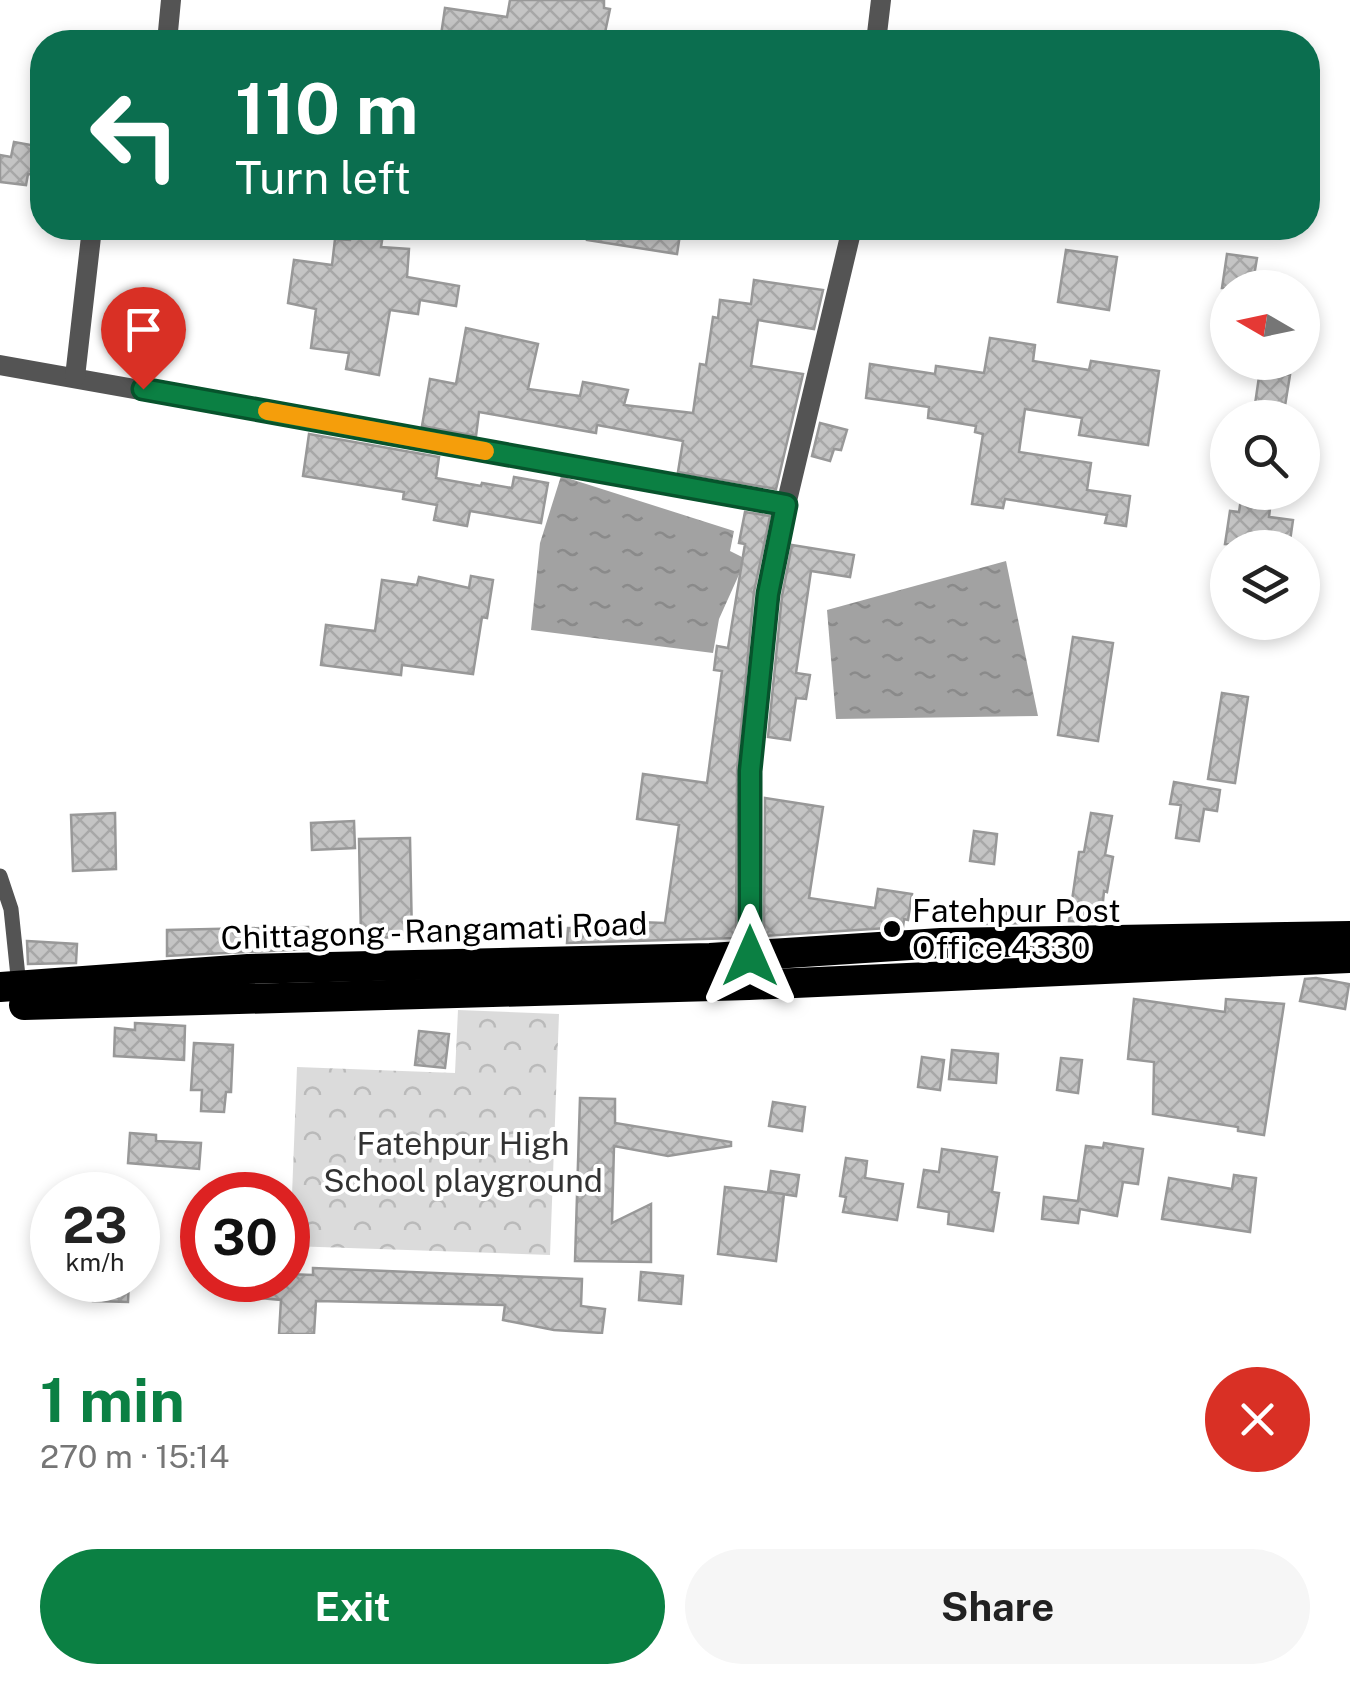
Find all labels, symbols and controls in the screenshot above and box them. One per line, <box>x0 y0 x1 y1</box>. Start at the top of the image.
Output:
text: 110 m <box>235 67 419 150</box>
icon: left <box>70 70 200 200</box>
text: Turn left <box>235 151 411 204</box>
north arrow <box>1210 270 1320 380</box>
map controls <box>1210 270 1320 640</box>
pin <box>101 287 186 390</box>
icon: arrive <box>116 302 171 357</box>
button: search <box>1210 400 1320 510</box>
button: layers <box>1210 530 1320 640</box>
place label: Fatehpur Post Office 4330 <box>912 892 1121 966</box>
position arrow <box>698 904 802 1008</box>
street label: Chittagong - Rangamati Road <box>220 905 648 956</box>
marker: Fatehpur Post Office 4330 <box>881 918 903 940</box>
park label: Fatehpur High School playground <box>323 1125 603 1199</box>
speed limit sign: 30 <box>180 1172 310 1302</box>
text: 23 <box>62 1195 128 1254</box>
text: km/h <box>66 1247 124 1277</box>
text: 1 min <box>40 1365 185 1436</box>
button: close <box>1205 1367 1310 1472</box>
text: 270 m · 15:14 <box>40 1438 229 1475</box>
button: Exit <box>40 1549 665 1664</box>
button: Share <box>685 1549 1310 1664</box>

